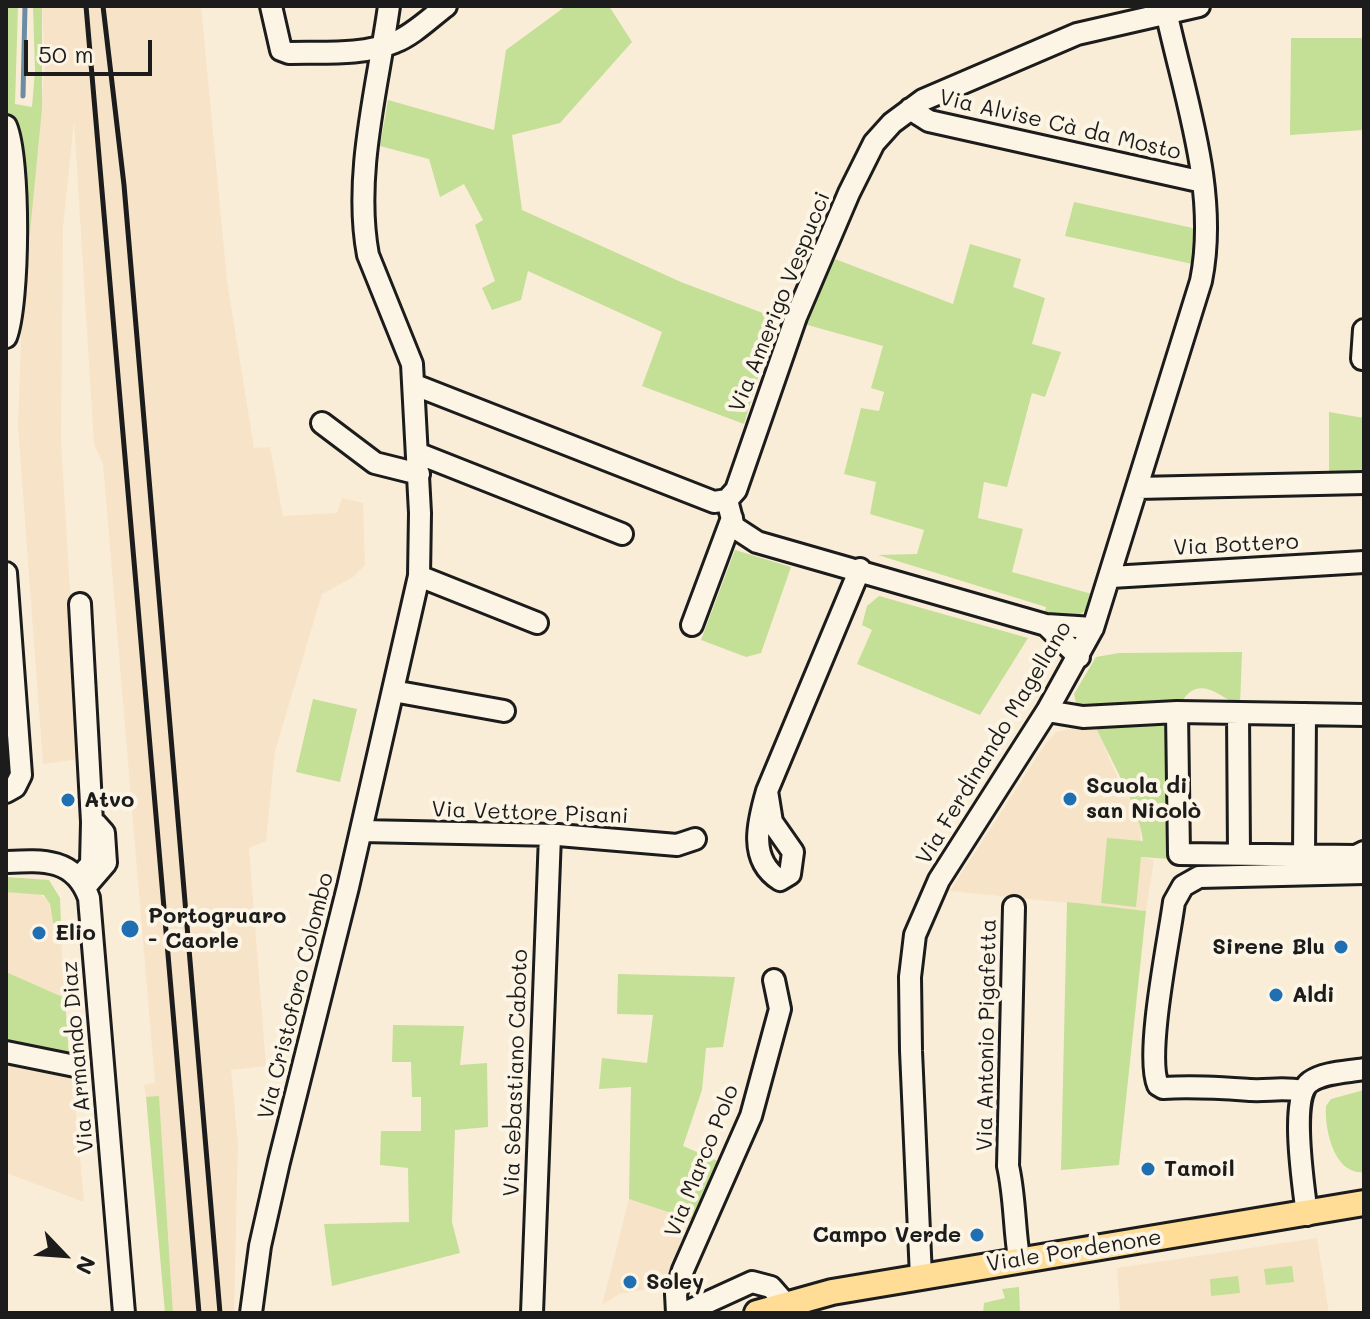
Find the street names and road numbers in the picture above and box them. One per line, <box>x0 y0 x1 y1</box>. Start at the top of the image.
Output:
street label: Via Alvise Cà da Mosto <box>937 84 1183 166</box>
street label: Via Amerigo Vespucci <box>724 188 836 416</box>
street label: Via Bottero <box>1173 529 1299 561</box>
street label: Via Ferdinando Magellano <box>911 617 1077 869</box>
street label: Via Vettore Pisani <box>431 796 629 830</box>
street label: Via Cristoforo Colombo <box>253 870 339 1122</box>
street label: Via Antonio Pigafetta <box>972 918 1002 1152</box>
street label: Via Sebastiano Caboto <box>498 949 534 1197</box>
street label: Via Armando Diaz <box>56 960 100 1154</box>
street label: Via Marco Polo <box>659 1081 745 1241</box>
street label: Viale Pordenone <box>985 1224 1163 1278</box>

